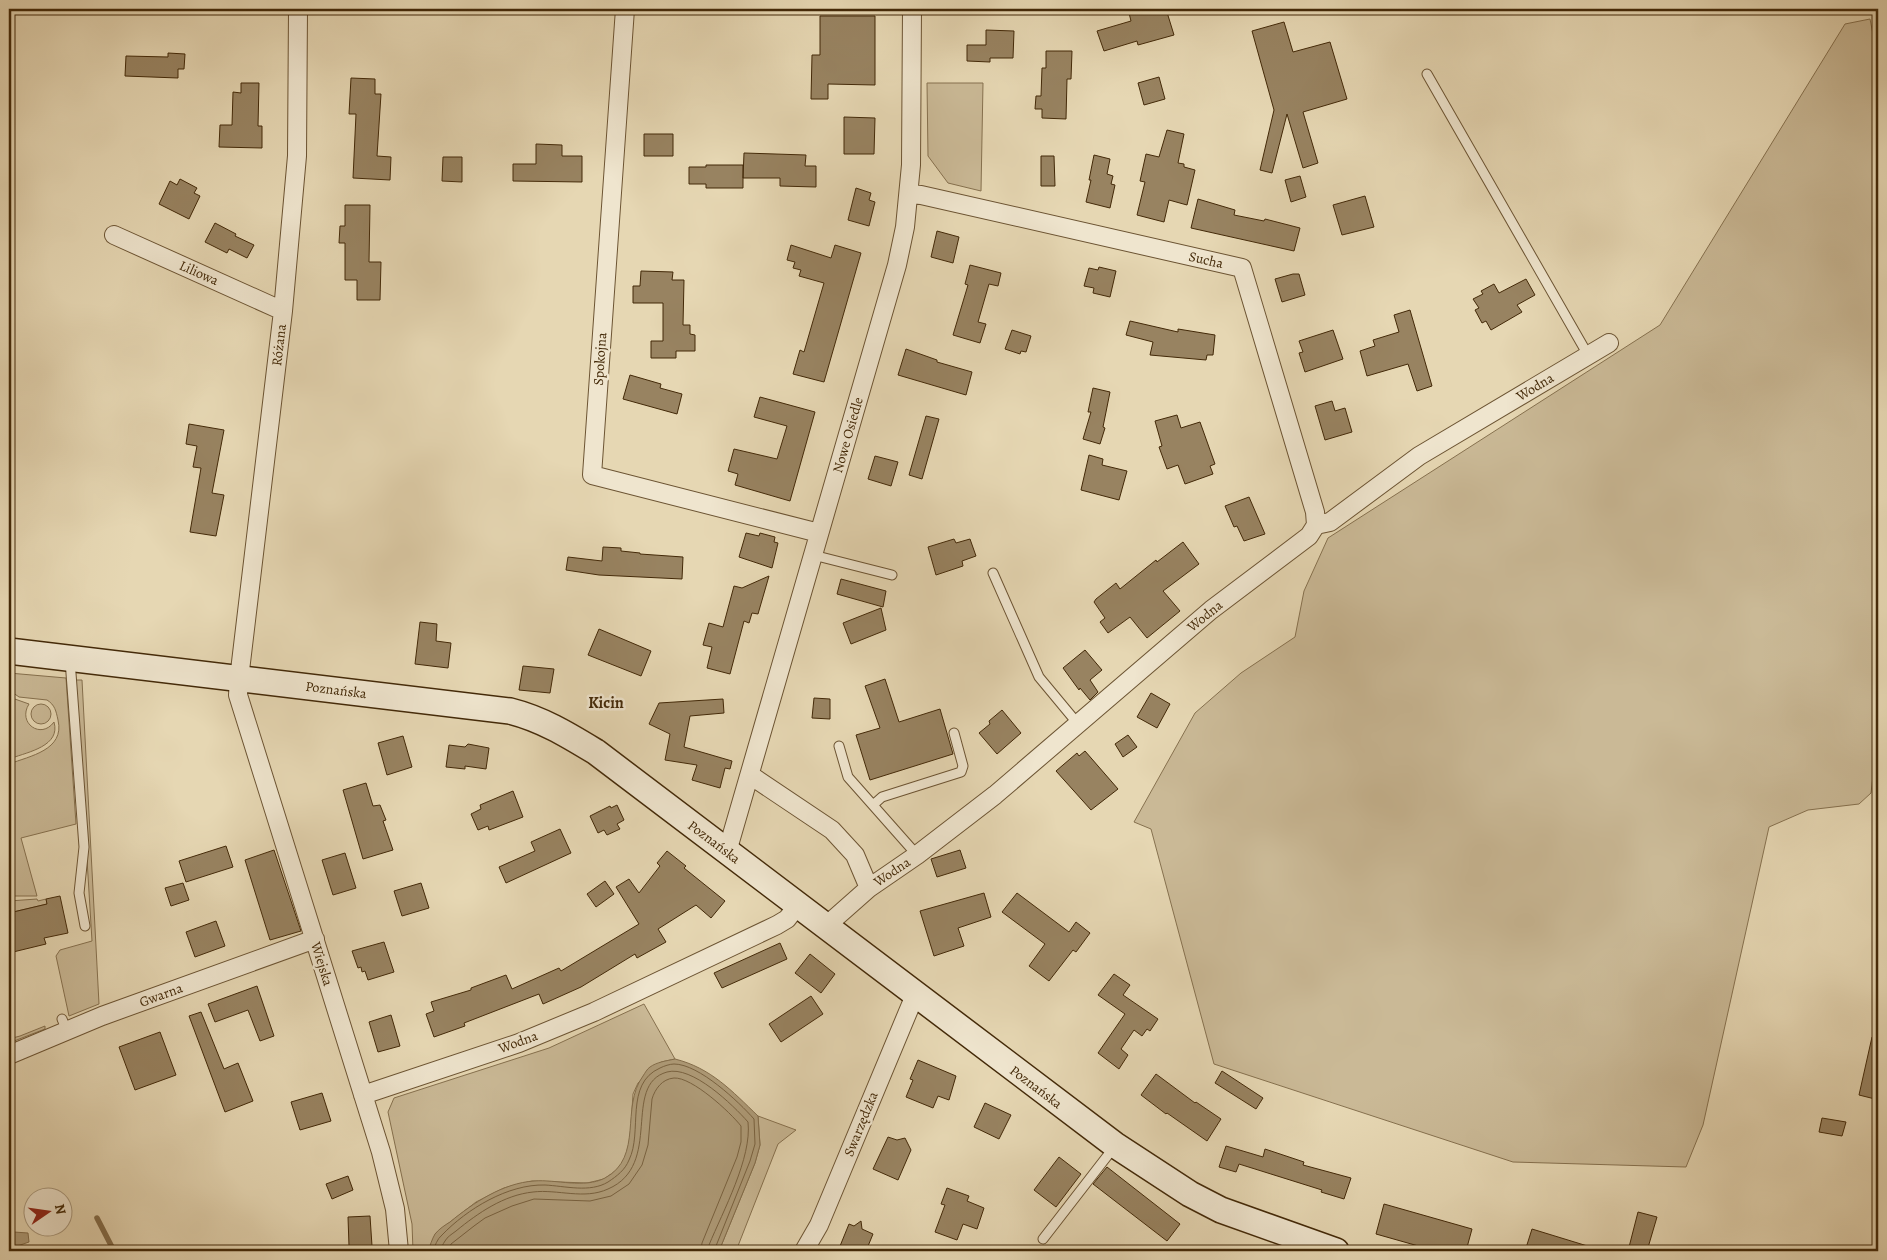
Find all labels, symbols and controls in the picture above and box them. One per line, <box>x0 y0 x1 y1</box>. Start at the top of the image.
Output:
street label: Sucha <box>1187 247 1226 273</box>
street label: Liliowa <box>176 256 222 290</box>
street label: Różana <box>267 322 291 367</box>
street label: Spokojna <box>589 331 611 386</box>
street label: Wodna <box>1512 368 1558 406</box>
street label: Nowe Osiedle <box>828 395 868 475</box>
street label: Wodna <box>1182 596 1227 637</box>
street label: Poznańska <box>304 677 368 703</box>
district label: Kicin <box>588 692 624 714</box>
street label: Poznańska <box>684 816 745 868</box>
street label: Wodna <box>869 852 915 892</box>
street label: Wiejska <box>306 939 338 989</box>
street label: Gwarna <box>137 978 186 1012</box>
street label: Wodna <box>495 1026 541 1058</box>
street label: Poznańska <box>1006 1061 1067 1113</box>
street label: Swarzędzka <box>839 1088 883 1159</box>
north arrow <box>22 1188 72 1238</box>
text: N <box>50 1202 71 1216</box>

